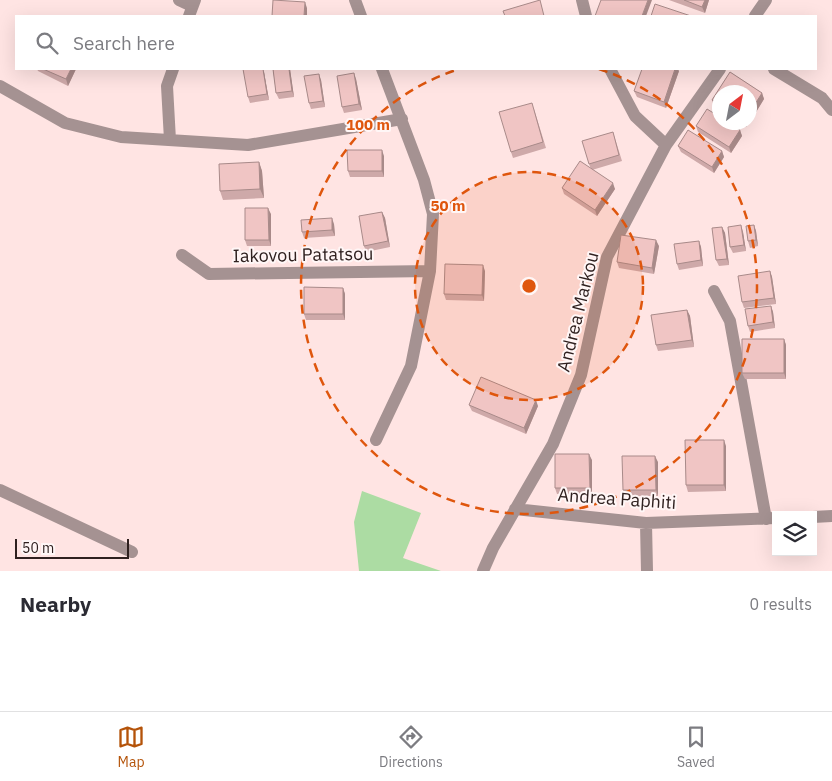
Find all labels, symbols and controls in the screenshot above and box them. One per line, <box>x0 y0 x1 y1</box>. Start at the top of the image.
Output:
search box <box>15 15 817 70</box>
icon: search <box>33 29 61 57</box>
text: Search here <box>73 31 175 55</box>
north arrow <box>712 85 757 130</box>
text: 100 m <box>346 115 390 134</box>
text: 50 m <box>431 196 465 215</box>
street label: Iakovou Patatsou <box>232 242 374 267</box>
street label: Andrea Markou <box>552 250 604 374</box>
centre of rings <box>520 277 538 295</box>
street label: Andrea Paphiti <box>557 483 677 514</box>
map controls <box>772 511 817 556</box>
button: layers <box>772 511 817 556</box>
scale bar <box>15 536 129 559</box>
text: 50 m <box>22 539 54 557</box>
text: Nearby <box>20 590 91 618</box>
text: 0 results <box>749 594 812 614</box>
tab: Map <box>117 723 145 771</box>
tab: Directions <box>379 723 443 771</box>
tab: Saved <box>677 723 715 771</box>

